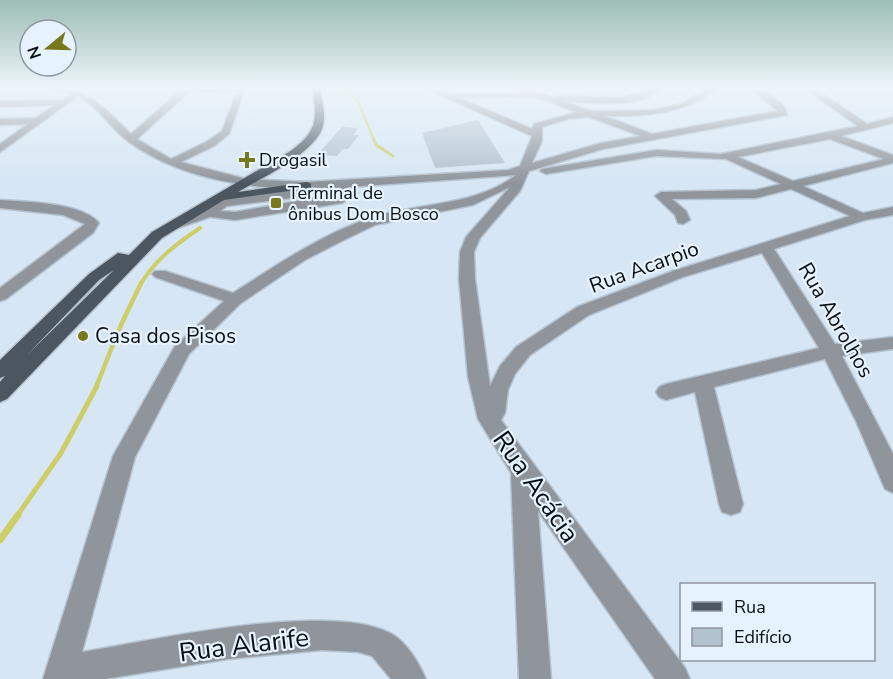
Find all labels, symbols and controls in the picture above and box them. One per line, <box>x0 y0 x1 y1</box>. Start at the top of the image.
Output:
north arrow <box>18 18 78 78</box>
text: N <box>22 43 47 62</box>
place label: Drogasil <box>259 148 328 172</box>
marker: Drogasil <box>240 153 254 167</box>
place label: Terminal de ônibus Dom Bosco <box>288 181 439 226</box>
marker: Terminal de ônibus Dom Bosco <box>269 196 283 210</box>
street label: Rua Acarpio <box>585 234 703 300</box>
street label: Rua Abrolhos <box>792 257 880 383</box>
place label: Casa dos Pisos <box>95 322 236 350</box>
marker: Casa dos Pisos <box>76 329 90 343</box>
street label: Rua Acácia <box>485 424 587 550</box>
legend <box>680 583 875 661</box>
text: Rua <box>734 595 766 619</box>
street label: Rua Alarife <box>177 620 311 670</box>
text: Edifício <box>734 625 792 649</box>

